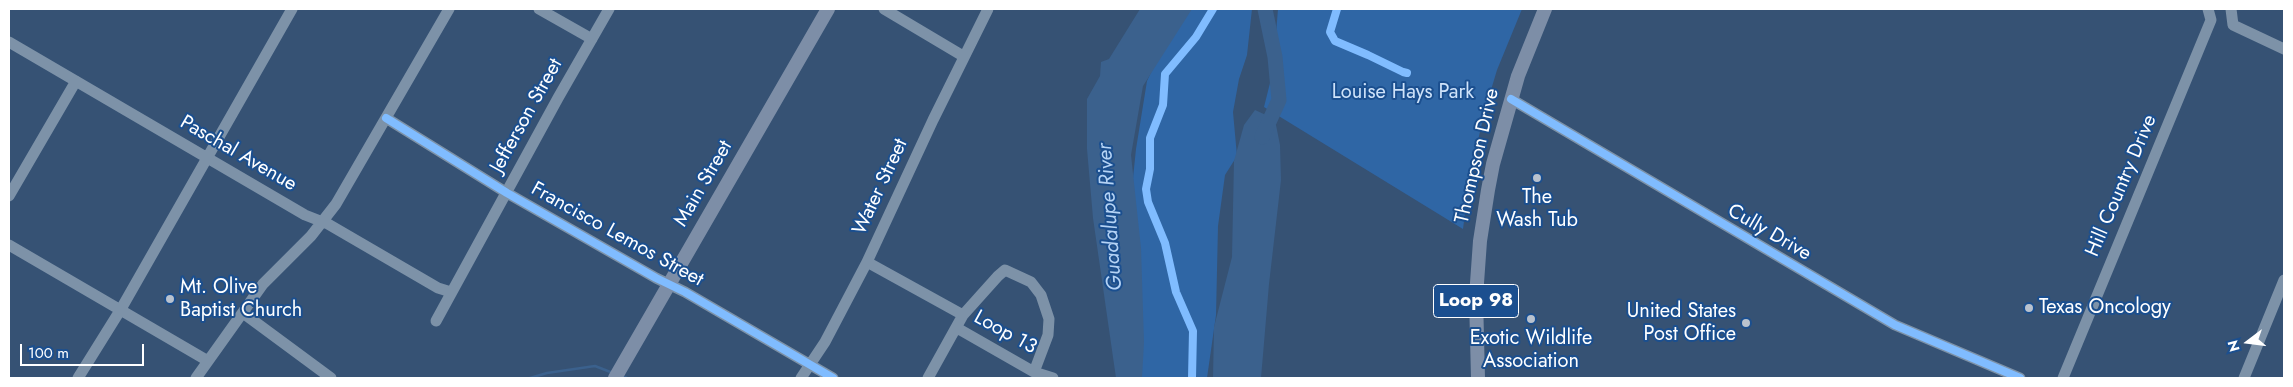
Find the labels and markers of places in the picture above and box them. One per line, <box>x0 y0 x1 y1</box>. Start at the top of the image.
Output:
marker: The Wash Tub <box>1531 172 1543 184</box>
place label: The Wash Tub <box>1496 186 1578 233</box>
place label: Mt. Olive Baptist Church <box>180 276 302 323</box>
marker: Mt. Olive Baptist Church <box>164 293 176 305</box>
place label: Texas Oncology <box>2039 296 2171 320</box>
place label: United States Post Office <box>1627 300 1736 347</box>
marker: Texas Oncology <box>2023 302 2035 314</box>
marker: Exotic Wildlife Association <box>1525 313 1537 325</box>
marker: United States Post Office <box>1740 317 1752 329</box>
place label: Exotic Wildlife Association <box>1470 327 1592 374</box>

